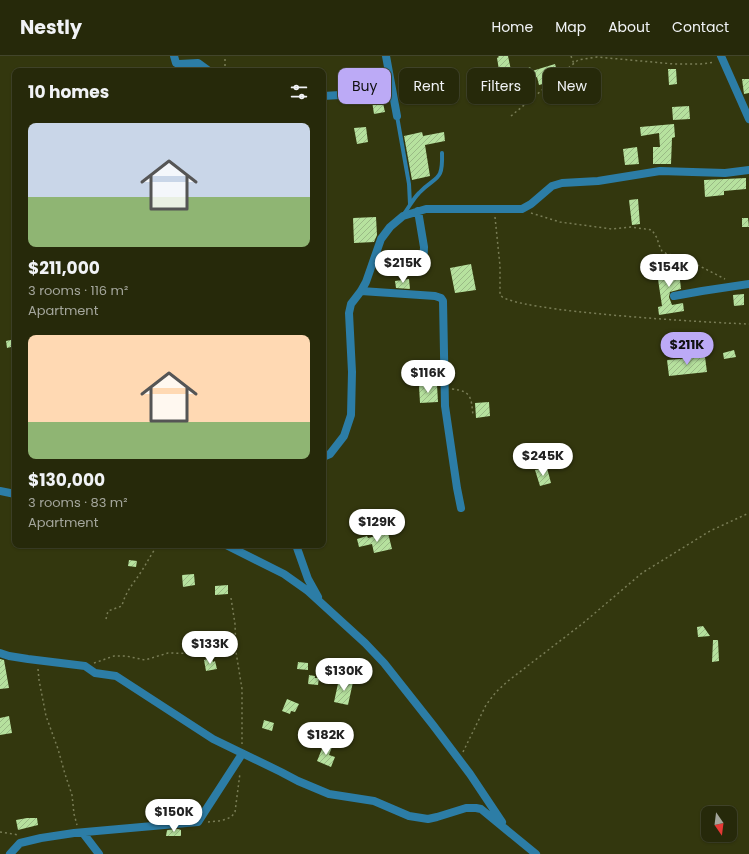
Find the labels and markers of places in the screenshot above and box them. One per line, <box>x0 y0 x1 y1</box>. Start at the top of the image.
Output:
pin: $215K <box>375 250 431 284</box>
pin: $154K <box>641 254 697 288</box>
pin: $211K <box>659 332 715 366</box>
pin: $116K <box>400 360 456 394</box>
pin: $245K <box>515 443 571 477</box>
pin: $129K <box>349 509 405 543</box>
pin: $133K <box>182 631 238 665</box>
pin: $130K <box>316 658 372 692</box>
pin: $182K <box>298 722 354 756</box>
pin: $150K <box>146 799 202 833</box>

